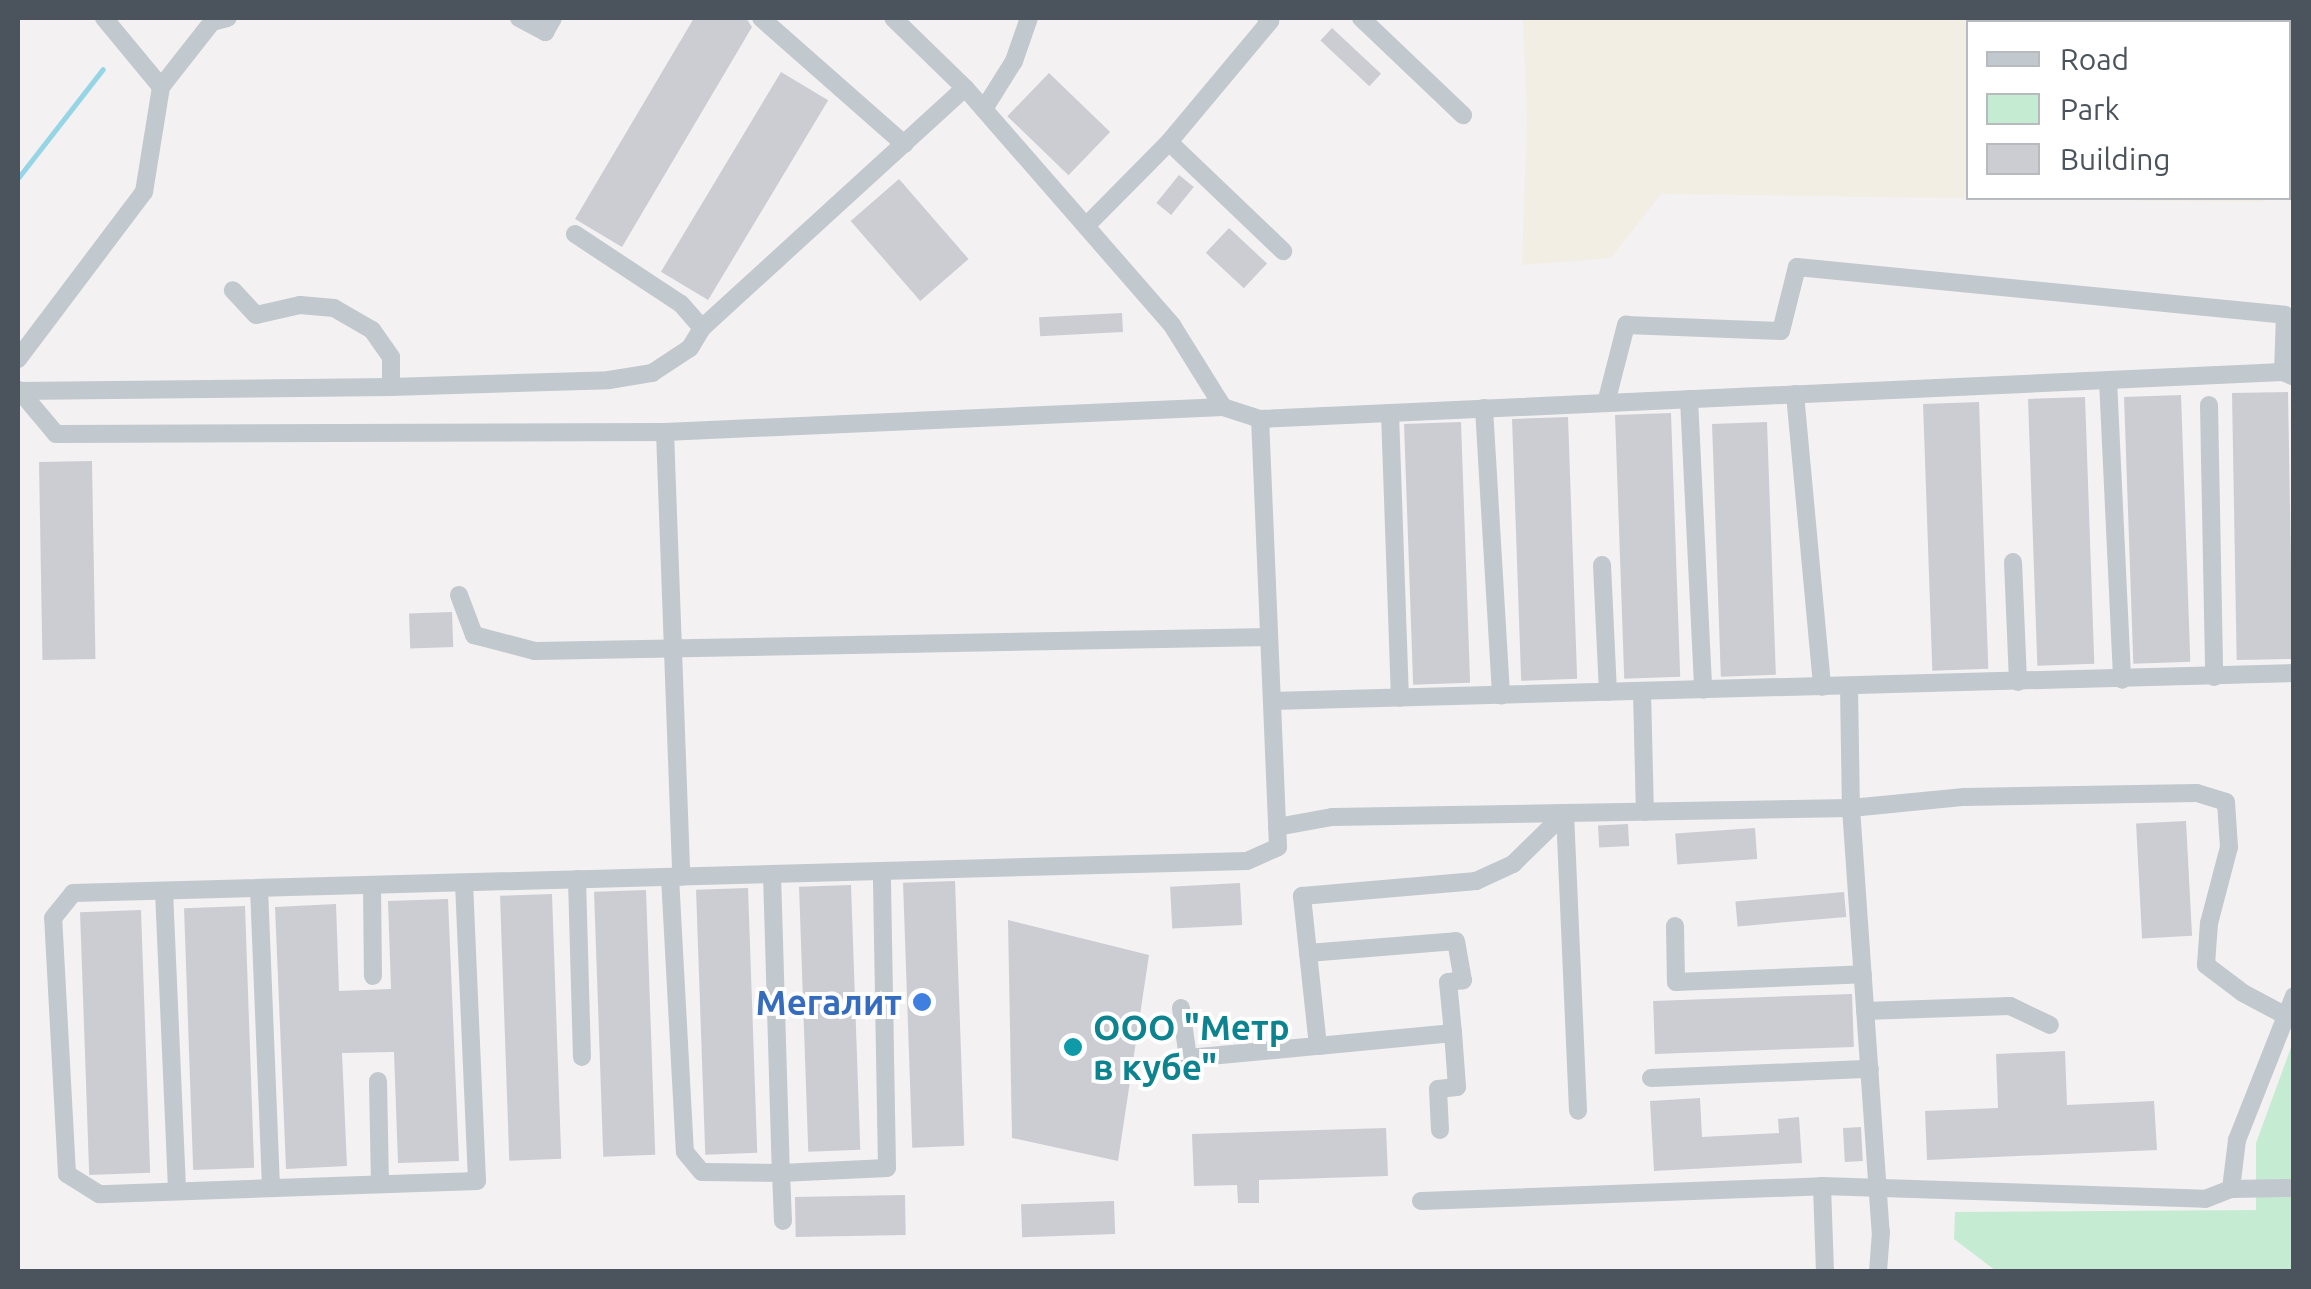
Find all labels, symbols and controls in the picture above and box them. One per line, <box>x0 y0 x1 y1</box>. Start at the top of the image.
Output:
legend <box>1966 20 2291 200</box>
text: Road <box>2060 42 2129 76</box>
text: Park <box>2060 92 2120 126</box>
text: Building <box>2060 142 2171 176</box>
place label: Мегалит <box>756 981 902 1023</box>
marker: Мегалит <box>911 991 933 1013</box>
place label: ООО "Метр в кубе" <box>1093 1006 1290 1088</box>
marker: ООО "Метр в кубе" <box>1062 1036 1084 1058</box>

